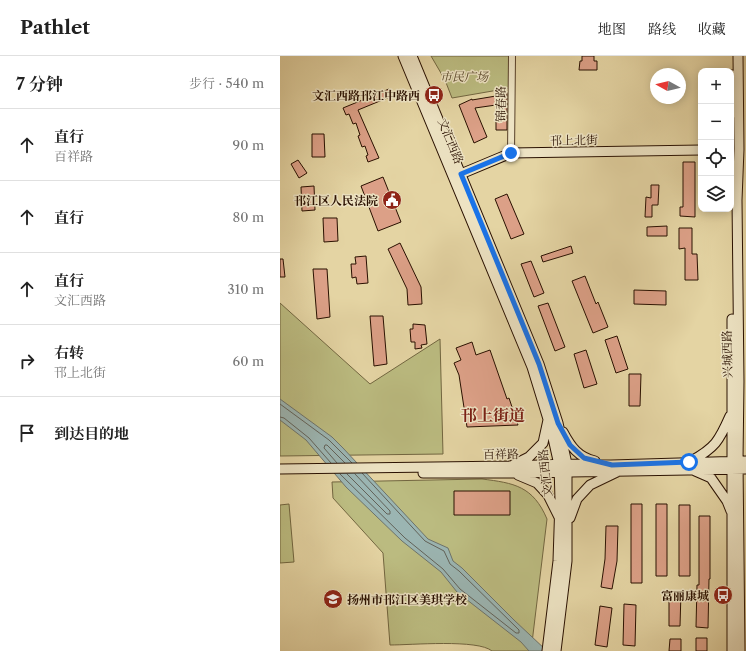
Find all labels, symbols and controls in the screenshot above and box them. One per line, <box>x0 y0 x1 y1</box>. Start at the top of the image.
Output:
text: Pathlet <box>20 16 90 39</box>
text: 地图 <box>598 20 626 38</box>
text: 路线 <box>648 20 676 38</box>
text: 收藏 <box>698 20 726 38</box>
north arrow <box>650 68 686 104</box>
map controls <box>698 68 734 212</box>
button: + <box>698 68 734 104</box>
park label: 市民广场 <box>440 69 489 84</box>
text: 7 分钟 <box>16 74 63 94</box>
text: 步行 · 540 m <box>189 75 264 91</box>
bus stop icon: 文汇西路邗江中路西 <box>423 84 445 106</box>
street label: 锦春路 <box>493 86 508 122</box>
place label: 文汇西路邗江中路西 <box>312 88 420 103</box>
button: − <box>698 104 734 140</box>
street label: 文汇西路 <box>435 116 467 166</box>
text: 直行 <box>54 127 84 146</box>
street label: 邗上北街 <box>550 132 599 148</box>
icon: ahead <box>16 134 38 156</box>
text: 90 m <box>233 137 264 153</box>
button: locate <box>698 140 734 176</box>
route end <box>502 144 520 162</box>
text: 百祥路 <box>54 148 93 164</box>
button: layers <box>698 176 734 212</box>
public building icon: 邗江区人民法院 <box>381 189 403 211</box>
place label: 邗江区人民法院 <box>294 193 378 208</box>
icon: ahead <box>16 206 38 228</box>
text: 直行 <box>54 208 84 227</box>
text: 80 m <box>232 209 264 225</box>
text: 直行 <box>54 271 84 290</box>
icon: ahead <box>16 278 38 300</box>
text: 310 m <box>228 281 264 297</box>
text: 文汇西路 <box>54 292 106 308</box>
street label: 兴城西路 <box>719 330 735 378</box>
text: 右转 <box>54 343 84 362</box>
icon: right <box>16 350 38 372</box>
text: 60 m <box>233 353 264 369</box>
text: 邗上北街 <box>54 364 106 380</box>
district label: 邗上街道 <box>461 405 525 425</box>
icon: arrive <box>16 422 38 444</box>
text: 到达目的地 <box>54 424 129 443</box>
street label: 百祥路 <box>483 446 519 462</box>
street label: 文汇西路 <box>535 448 555 498</box>
route start <box>680 453 698 471</box>
bus stop icon: 富丽康城 <box>712 584 734 606</box>
school or university icon: 扬州市邗江区美琪学校 <box>322 588 344 610</box>
place label: 富丽康城 <box>661 588 709 603</box>
place label: 扬州市邗江区美琪学校 <box>347 592 467 607</box>

